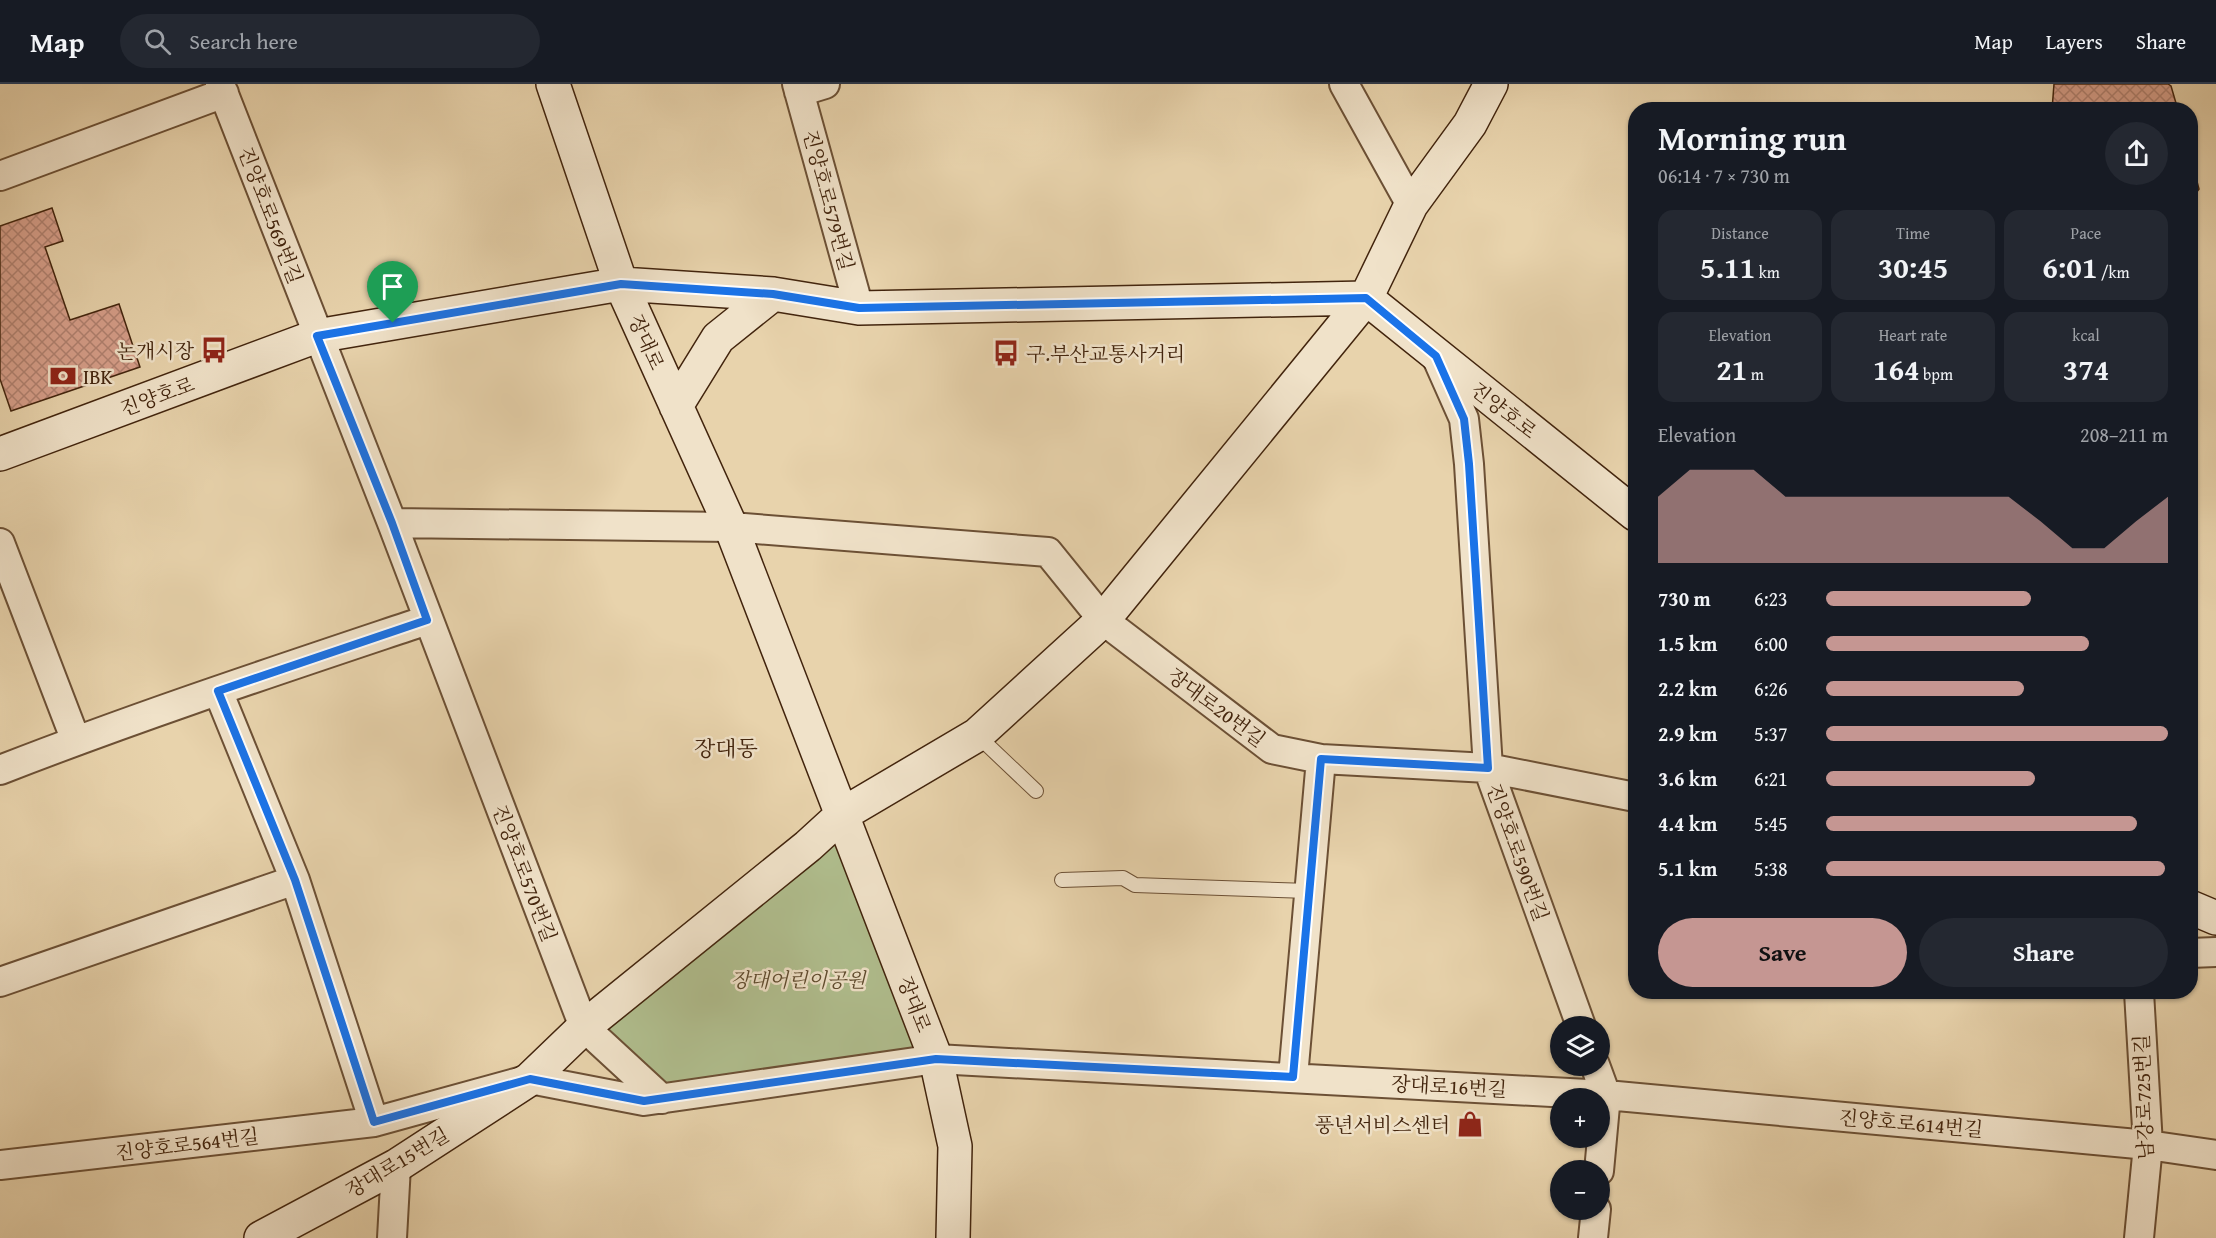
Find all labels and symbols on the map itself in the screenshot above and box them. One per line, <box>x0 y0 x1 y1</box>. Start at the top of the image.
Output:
street label: 진양호로579번길 <box>796 126 862 274</box>
street label: 진양호로569번길 <box>232 142 310 288</box>
pin <box>367 261 418 323</box>
street label: 장대로 <box>622 310 672 374</box>
bus stop icon: 논개시장 <box>199 335 229 365</box>
place label: 논개시장 <box>117 336 195 365</box>
bus stop icon: 구.부산교통사거리 <box>991 338 1021 368</box>
place label: 구.부산교통사거리 <box>1026 339 1185 368</box>
bank icon: IBK <box>48 361 78 391</box>
place label: IBK <box>83 362 112 391</box>
street label: 진양호로 <box>116 369 198 423</box>
street label: 진양호로 <box>1465 375 1543 445</box>
street label: 장대로20번길 <box>1162 661 1272 753</box>
district label: 장대동 <box>694 732 758 764</box>
street label: 진양호로590번길 <box>1480 779 1556 925</box>
street label: 진양호로570번길 <box>486 800 564 946</box>
park label: 장대어린이공원 <box>730 965 867 994</box>
street label: 장대로 <box>891 972 939 1036</box>
street label: 남강로725번길 <box>2126 1034 2160 1160</box>
street label: 장대로16번길 <box>1390 1068 1508 1104</box>
street label: 진양호로614번길 <box>1838 1102 1984 1144</box>
shop icon: 풍년서비스센터 <box>1455 1109 1485 1139</box>
place label: 풍년서비스센터 <box>1315 1110 1450 1139</box>
street label: 장대로15번길 <box>340 1120 454 1204</box>
street label: 진양호로564번길 <box>113 1121 261 1167</box>

